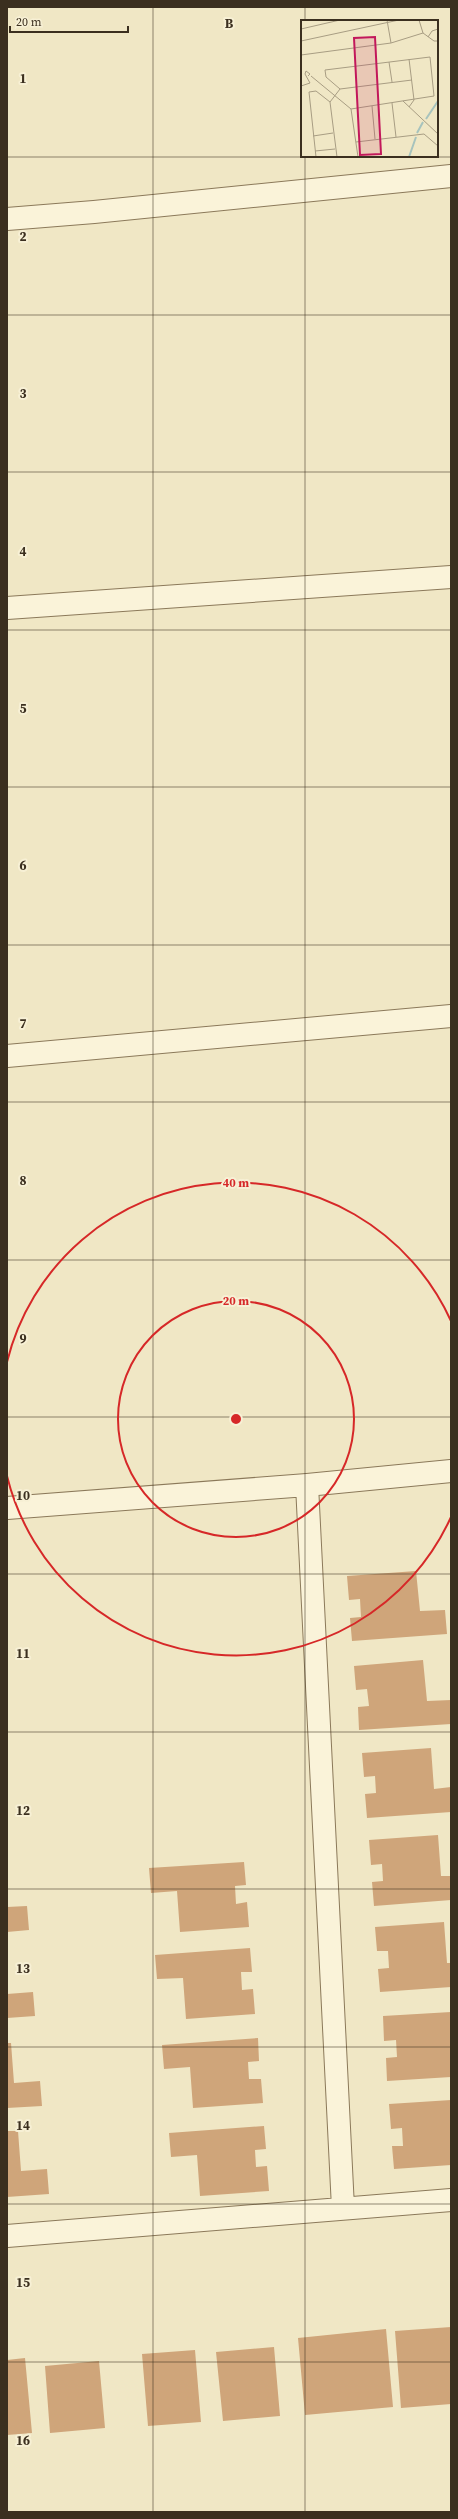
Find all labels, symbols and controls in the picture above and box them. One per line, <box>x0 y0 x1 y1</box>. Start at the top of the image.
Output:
scale bar <box>10 8 128 34</box>
text: 20 m <box>16 14 42 30</box>
text: B <box>225 15 234 32</box>
inset map <box>301 20 438 157</box>
text: 1 <box>19 70 27 87</box>
text: 2 <box>19 228 27 245</box>
text: 3 <box>19 385 27 402</box>
text: 4 <box>19 543 27 560</box>
text: 5 <box>19 700 27 717</box>
text: 6 <box>19 857 27 874</box>
text: 7 <box>19 1015 27 1032</box>
text: 8 <box>19 1172 27 1189</box>
text: 40 m <box>223 1175 249 1191</box>
text: 20 m <box>223 1293 249 1309</box>
text: 9 <box>19 1330 27 1347</box>
centre of rings <box>229 1412 243 1426</box>
text: 10 <box>16 1487 30 1504</box>
text: 11 <box>16 1645 30 1662</box>
text: 12 <box>16 1802 30 1819</box>
text: 13 <box>16 1960 30 1977</box>
text: 14 <box>16 2117 30 2134</box>
text: 15 <box>16 2274 30 2291</box>
text: 16 <box>16 2432 30 2449</box>

